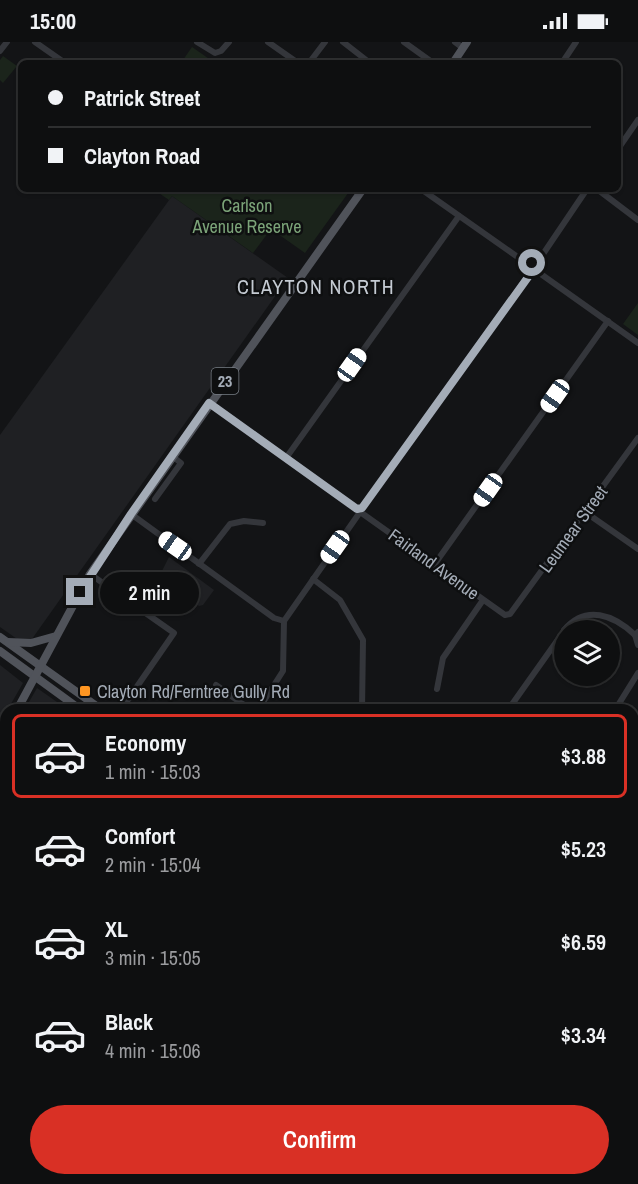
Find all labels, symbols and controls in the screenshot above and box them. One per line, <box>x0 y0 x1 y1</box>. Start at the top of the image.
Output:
text: 15:00 <box>30 6 76 36</box>
text: Patrick Street <box>84 83 200 113</box>
text: Clayton Road <box>84 141 200 171</box>
park label: Carlson Avenue Reserve <box>192 193 301 239</box>
route start <box>518 249 545 276</box>
district label: CLAYTON NORTH <box>237 273 395 300</box>
car <box>334 345 370 385</box>
road number: 23 <box>212 368 238 394</box>
car <box>537 376 573 416</box>
car <box>470 470 506 510</box>
street label: Leumear Street <box>533 480 613 578</box>
street label: Fairland Avenue <box>384 523 484 605</box>
car <box>317 527 353 567</box>
car <box>155 528 195 564</box>
callout: 2 min <box>101 571 200 613</box>
route end <box>66 578 93 605</box>
text: 2 min <box>128 579 171 606</box>
map controls <box>554 620 620 686</box>
button: layers <box>554 620 620 686</box>
place label: Clayton Rd/Ferntree Gully Rd <box>97 679 290 704</box>
marker: Clayton Rd/Ferntree Gully Rd <box>78 684 92 698</box>
text: Economy <box>105 728 186 758</box>
icon: car <box>33 729 87 783</box>
text: $3.88 <box>561 741 606 771</box>
text: 1 min · 15:03 <box>105 758 201 785</box>
text: Comfort <box>105 821 175 851</box>
icon: car <box>33 822 87 876</box>
text: $5.23 <box>561 834 606 864</box>
text: 2 min · 15:04 <box>105 851 201 878</box>
text: XL <box>105 914 128 944</box>
icon: car <box>33 915 87 969</box>
text: $6.59 <box>561 927 606 957</box>
text: 3 min · 15:05 <box>105 944 201 971</box>
text: Black <box>105 1007 153 1037</box>
icon: car <box>33 1008 87 1062</box>
text: $3.34 <box>561 1020 606 1050</box>
text: 4 min · 15:06 <box>105 1037 201 1064</box>
button: Confirm <box>30 1105 609 1174</box>

